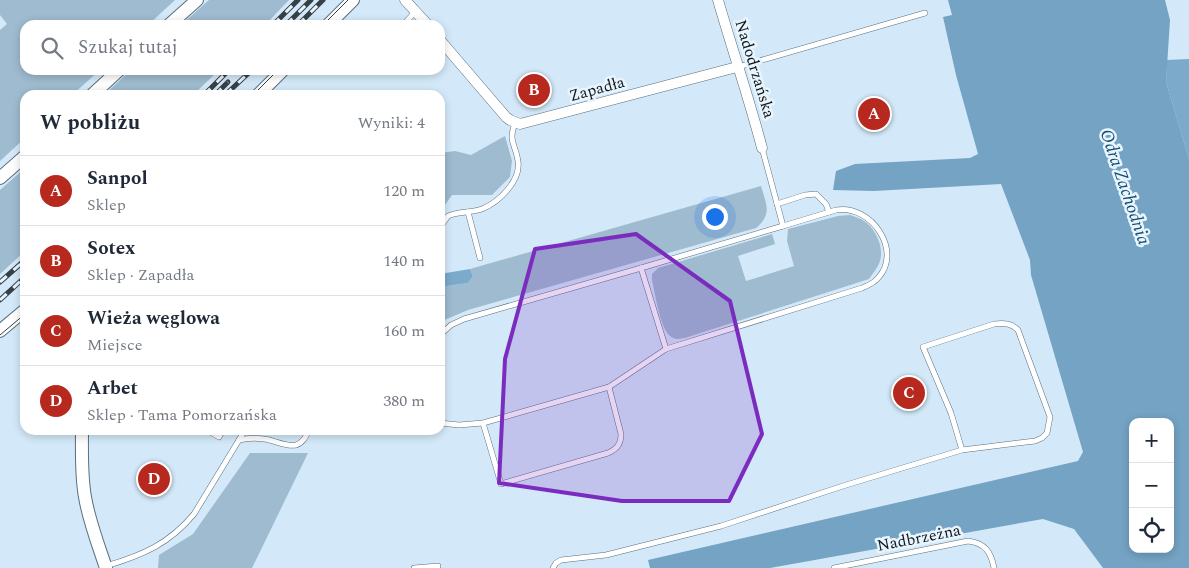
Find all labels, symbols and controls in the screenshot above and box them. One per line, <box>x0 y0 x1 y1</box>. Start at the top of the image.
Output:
street label: Nadodrzańska <box>729 17 781 121</box>
search box <box>20 20 445 75</box>
text: Szukaj tutaj <box>78 33 178 62</box>
icon: search <box>38 34 66 62</box>
street label: Zapadła <box>567 70 628 108</box>
pin: B <box>518 71 550 109</box>
pin: A <box>858 95 890 133</box>
text: W pobliżu <box>40 107 140 139</box>
text: Wyniki: 4 <box>358 111 425 135</box>
water label: Odra Zachodnia <box>1093 126 1157 248</box>
text: Sanpol <box>87 164 148 193</box>
text: A <box>50 179 62 203</box>
text: 120 m <box>383 179 425 203</box>
text: Sklep <box>87 193 126 217</box>
your location <box>702 204 728 230</box>
text: Sotex <box>87 234 135 263</box>
text: B <box>50 249 62 273</box>
text: 140 m <box>383 249 425 273</box>
text: Sklep · Zapadła <box>87 263 194 287</box>
text: Wieża węglowa <box>87 304 220 333</box>
text: C <box>50 319 62 343</box>
text: 160 m <box>383 319 425 343</box>
text: Miejsce <box>87 333 142 357</box>
text: Arbet <box>87 374 138 403</box>
pin: C <box>893 374 925 412</box>
text: D <box>50 389 62 413</box>
text: 380 m <box>383 389 425 413</box>
text: Sklep · Tama Pomorzańska <box>87 403 277 427</box>
map controls <box>1129 418 1174 553</box>
button: + <box>1129 418 1174 463</box>
pin: D <box>138 460 170 498</box>
button: − <box>1129 463 1174 508</box>
button: locate <box>1129 508 1174 553</box>
street label: Nadbrzeżna <box>875 518 963 558</box>

